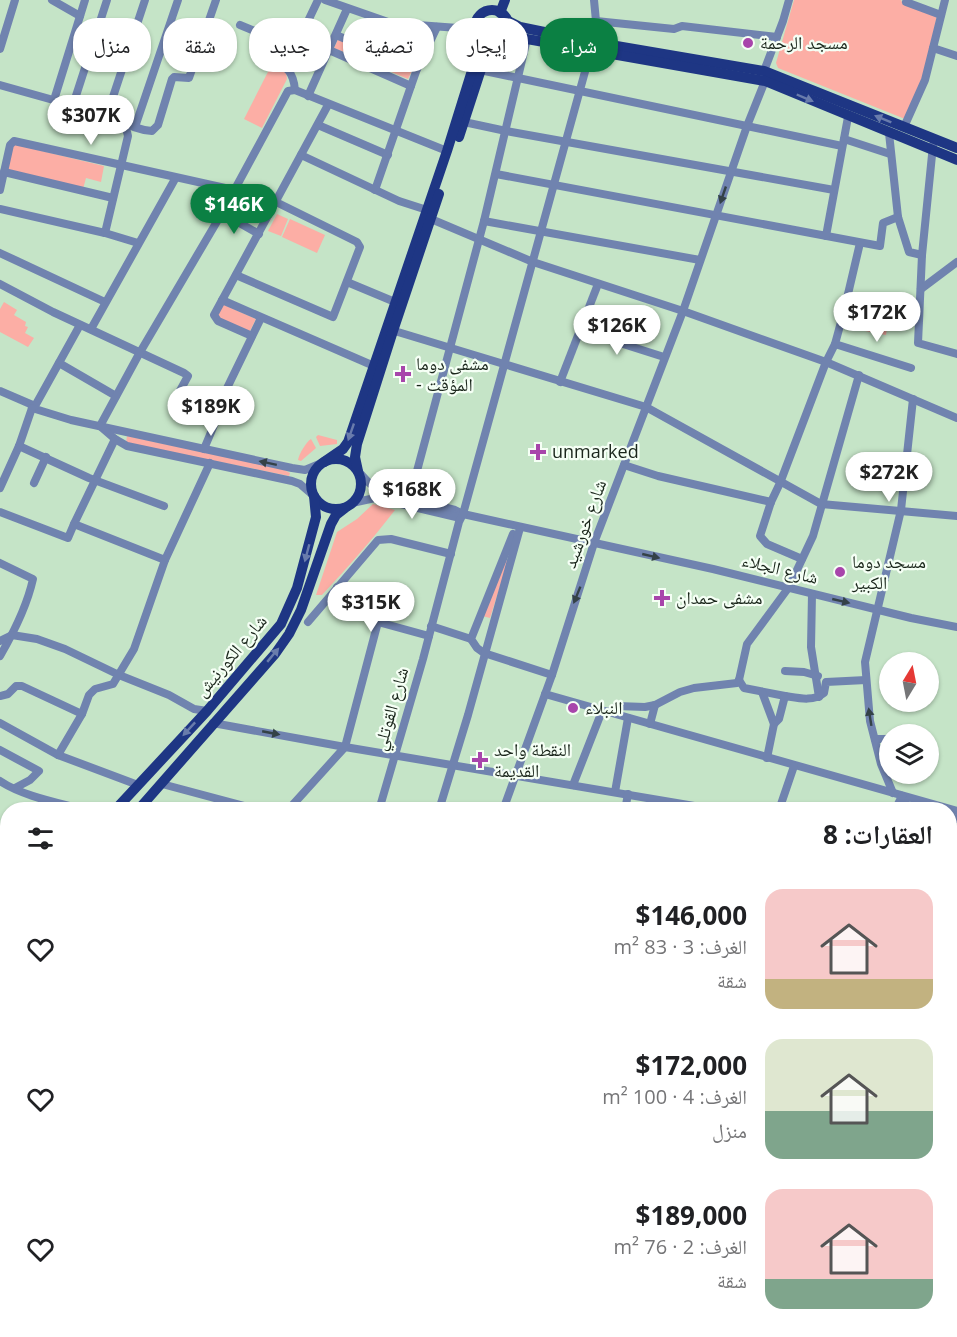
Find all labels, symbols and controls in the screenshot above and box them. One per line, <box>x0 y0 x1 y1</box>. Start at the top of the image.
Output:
chip: منزل <box>73 18 151 72</box>
chip: شقة <box>163 18 237 72</box>
chip: جديد <box>249 18 331 72</box>
chip: تصفية <box>343 18 434 72</box>
chip: إيجار <box>446 18 528 72</box>
chip: شراء <box>540 18 618 72</box>
place label: مسجد الرحمة <box>760 30 848 54</box>
marker: مسجد الرحمة <box>741 36 755 50</box>
one-way arrow <box>796 93 814 103</box>
pin: $307K <box>49 95 133 146</box>
text: $307K <box>61 101 121 128</box>
one-way arrow <box>874 114 892 124</box>
pin: $146K <box>192 184 276 235</box>
one-way arrow <box>718 186 728 204</box>
text: $146K <box>204 190 264 217</box>
pin: $172K <box>835 292 919 343</box>
text: $172K <box>847 298 907 325</box>
pin: $126K <box>575 305 659 356</box>
text: $126K <box>587 311 647 338</box>
place label: مشفى دوما - المؤقت <box>416 351 489 396</box>
marker: مشفى دوما - المؤقت <box>394 365 412 383</box>
pin: $189K <box>169 386 253 437</box>
text: $189K <box>181 392 241 419</box>
one-way arrow <box>346 423 355 441</box>
place label: unmarked <box>552 439 639 463</box>
marker: unmarked <box>529 443 547 461</box>
pin: $272K <box>847 452 931 503</box>
one-way arrow <box>258 458 277 467</box>
text: $272K <box>859 458 919 485</box>
pin: $168K <box>370 469 454 520</box>
text: $168K <box>382 475 442 502</box>
street label: شارع خورشيد <box>557 476 611 571</box>
one-way arrow <box>302 544 311 562</box>
street label: شارع الجلاء <box>740 547 821 589</box>
place label: مسجد دوما الكبير <box>851 549 926 594</box>
one-way arrow <box>642 551 661 561</box>
marker: مسجد دوما الكبير <box>833 565 847 579</box>
pin: $315K <box>329 582 413 633</box>
place label: مشفى حمدان <box>676 585 762 609</box>
one-way arrow <box>572 587 582 605</box>
text: $315K <box>341 588 401 615</box>
marker: مشفى حمدان <box>653 589 671 607</box>
one-way arrow <box>832 596 850 606</box>
street label: شارع الكورنيش <box>189 609 272 702</box>
one-way arrow <box>266 648 279 663</box>
north arrow <box>879 652 939 712</box>
map controls <box>879 652 939 784</box>
street label: شارع القوتلي <box>367 664 417 754</box>
place label: النبلاء <box>585 695 622 719</box>
marker: النبلاء <box>566 701 580 715</box>
one-way arrow <box>866 708 875 727</box>
one-way arrow <box>182 722 196 737</box>
button: layers <box>879 724 939 784</box>
one-way arrow <box>261 729 280 738</box>
place label: النقطة واحد القديمة <box>494 737 571 782</box>
marker: النقطة واحد القديمة <box>471 751 489 769</box>
text: العقارات: 8 <box>823 816 933 852</box>
icon: filters <box>24 822 57 855</box>
text: $146,000 <box>636 897 747 933</box>
icon: home <box>813 913 885 985</box>
icon: heart <box>24 933 57 966</box>
text: الغرف: 3 · 83 m² <box>614 933 747 960</box>
text: شقة <box>717 967 747 994</box>
text: $172,000 <box>636 1047 747 1083</box>
icon: home <box>813 1063 885 1135</box>
icon: heart <box>24 1083 57 1116</box>
text: الغرف: 4 · 100 m² <box>602 1083 747 1110</box>
text: منزل <box>712 1117 747 1144</box>
text: $189,000 <box>636 1197 747 1233</box>
icon: home <box>813 1213 885 1285</box>
icon: heart <box>24 1233 57 1266</box>
text: الغرف: 2 · 76 m² <box>614 1233 747 1260</box>
text: شقة <box>717 1267 747 1294</box>

